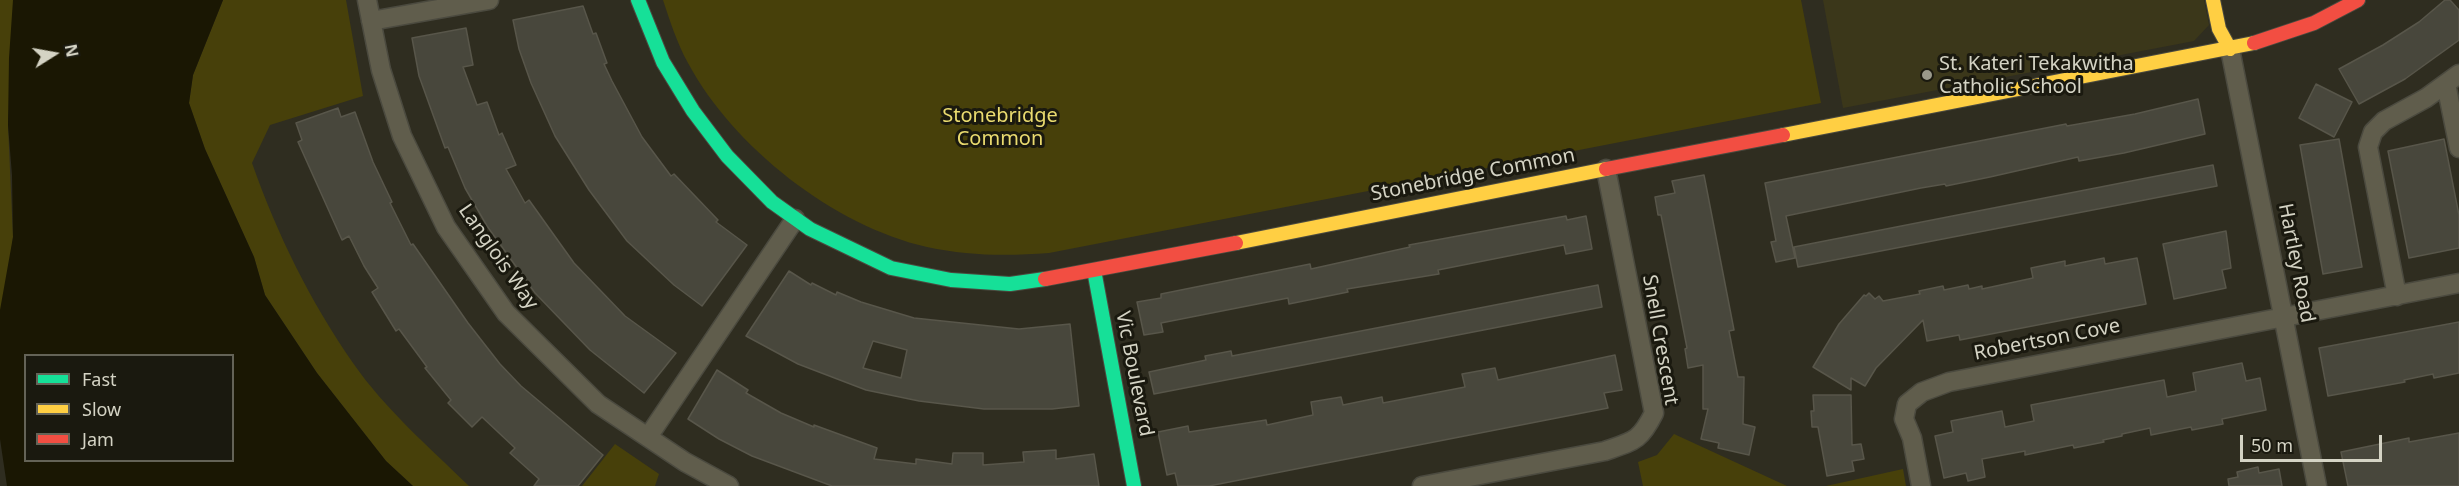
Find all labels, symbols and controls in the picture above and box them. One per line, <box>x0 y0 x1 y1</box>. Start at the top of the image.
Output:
north arrow <box>24 24 84 84</box>
text: N <box>60 42 84 59</box>
place label: St. Kateri Tekakwitha Catholic School <box>1939 52 2134 99</box>
marker: St. Kateri Tekakwitha Catholic School <box>1920 68 1934 82</box>
park label: Stonebridge Common <box>942 104 1058 151</box>
street label: Stonebridge Common <box>1369 143 1577 207</box>
street label: Langlois Way <box>453 200 543 314</box>
street label: Hartley Road <box>2273 201 2319 325</box>
street label: Snell Crescent <box>1637 273 1683 407</box>
street label: Vic Boulevard <box>1110 309 1158 439</box>
street label: Robertson Cove <box>1972 314 2122 366</box>
legend <box>24 354 234 462</box>
text: Fast <box>82 367 117 391</box>
text: Slow <box>82 397 121 421</box>
scale bar <box>2243 423 2386 461</box>
text: Jam <box>82 427 114 451</box>
text: 50 m <box>2251 433 2293 457</box>

